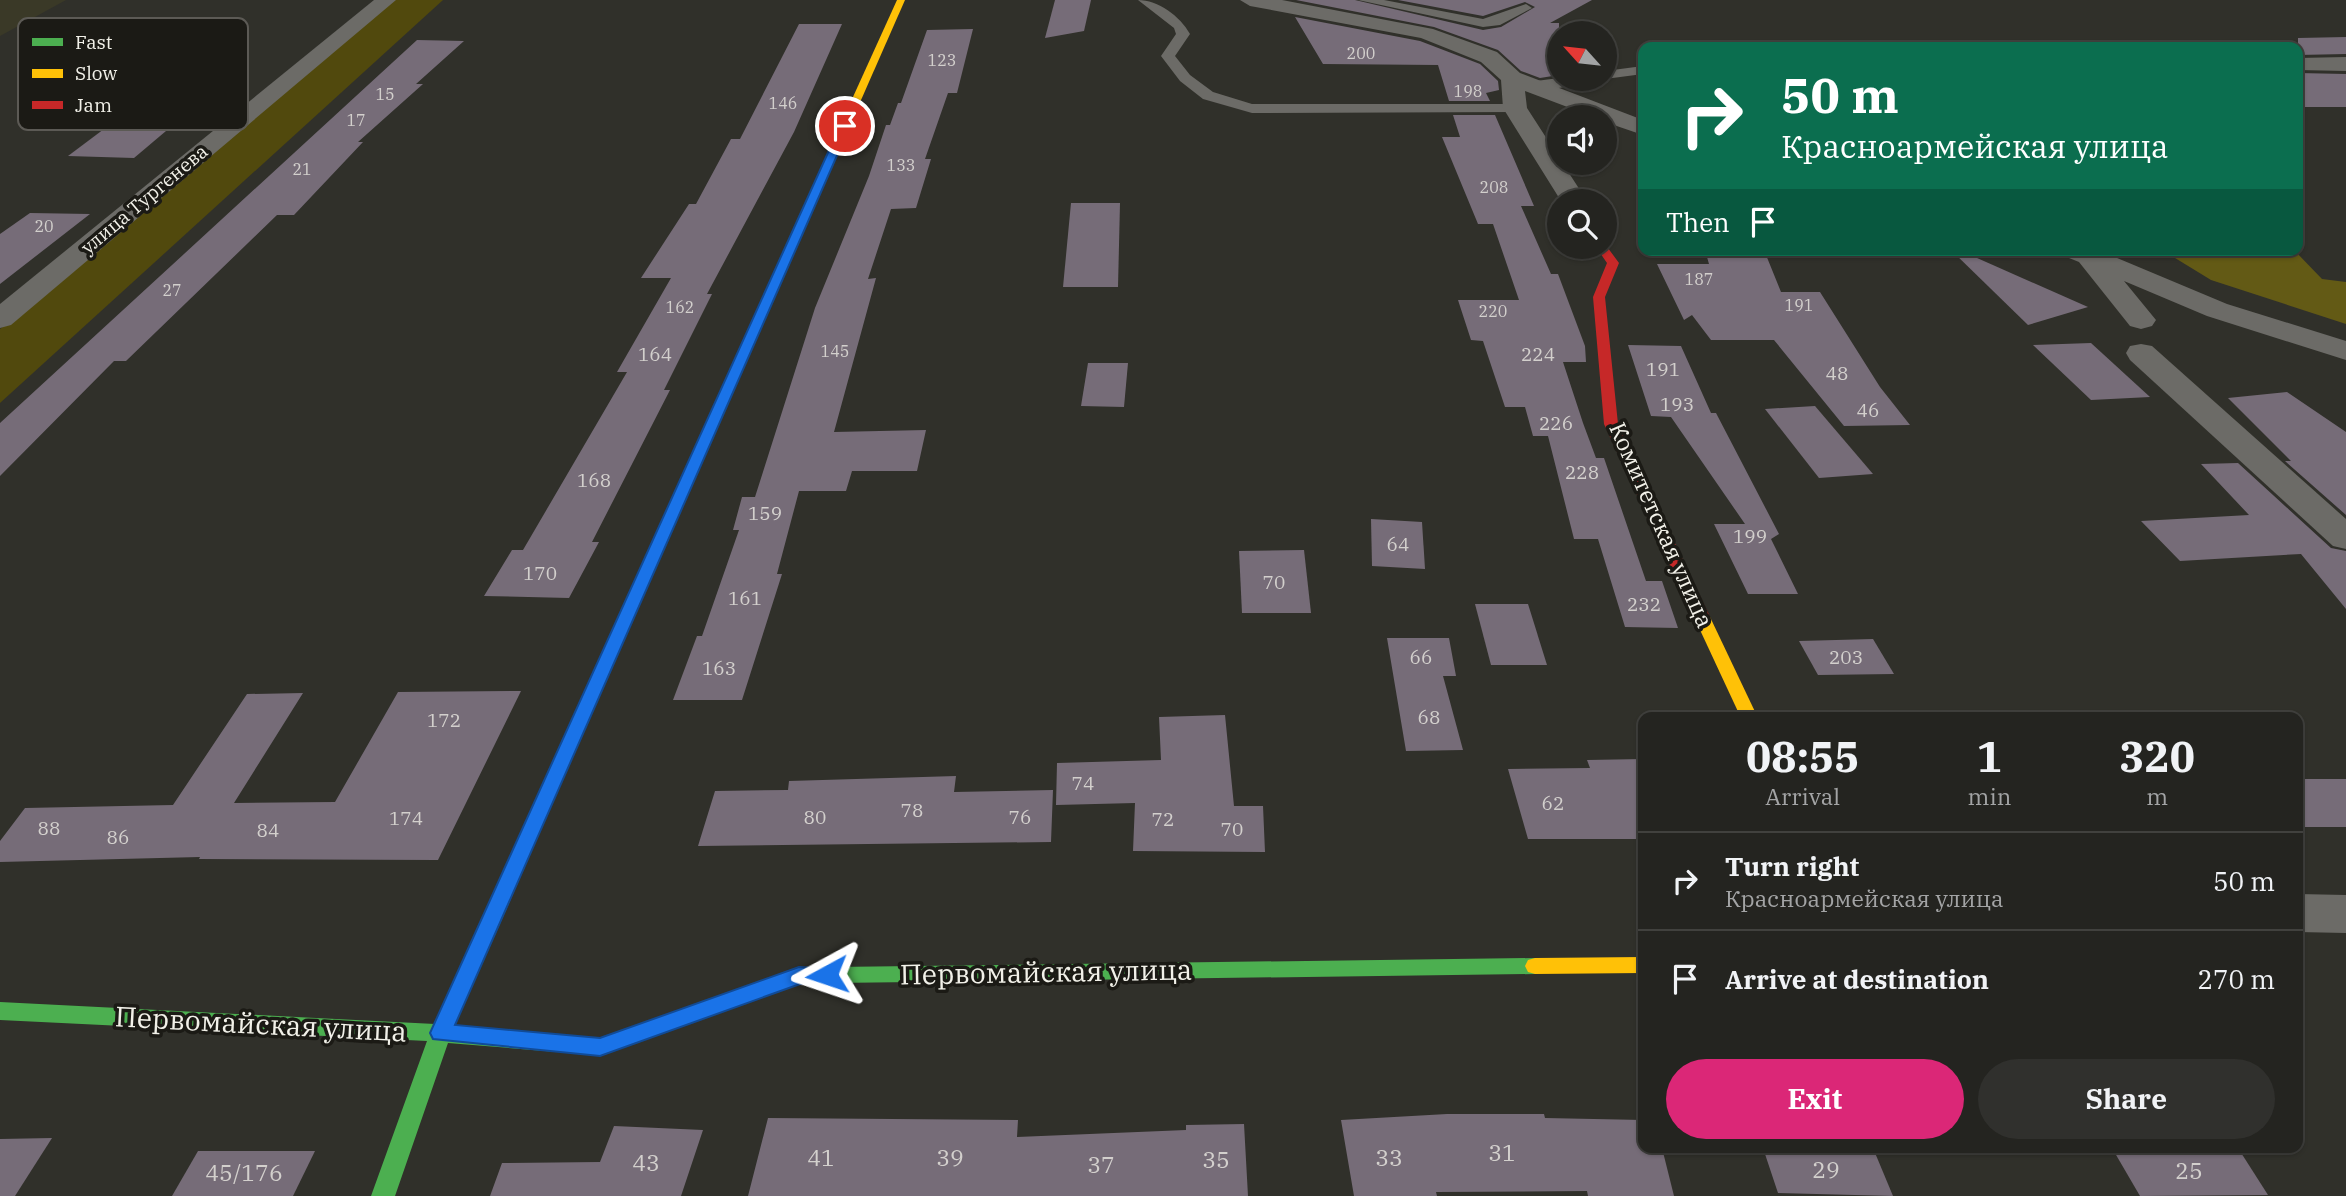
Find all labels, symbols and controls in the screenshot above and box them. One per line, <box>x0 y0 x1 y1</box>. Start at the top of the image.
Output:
legend <box>18 18 248 130</box>
north arrow <box>1547 21 1617 91</box>
map controls <box>1547 21 1617 259</box>
text: Fast <box>75 30 113 54</box>
house number: 200 <box>1347 43 1375 63</box>
house number: 123 <box>928 50 956 70</box>
text: Slow <box>75 61 117 85</box>
text: 50 m <box>1781 63 1899 126</box>
icon: right <box>1666 70 1757 161</box>
house number: 198 <box>1454 81 1482 101</box>
house number: 15 <box>375 84 395 104</box>
text: Jam <box>75 93 112 117</box>
house number: 146 <box>769 93 797 113</box>
pin <box>815 96 875 156</box>
button: sound <box>1547 105 1617 175</box>
icon: arrive <box>826 107 864 145</box>
house number: 17 <box>346 110 366 130</box>
text: Красноармейская улица <box>1781 125 2169 167</box>
street label: улица Тургенева <box>76 139 212 259</box>
house number: 133 <box>887 155 915 175</box>
house number: 21 <box>292 159 312 179</box>
house number: 208 <box>1480 177 1508 197</box>
button: search <box>1547 189 1617 259</box>
icon: arrive <box>1744 203 1782 241</box>
text: Then <box>1666 205 1730 239</box>
house number: 20 <box>34 216 54 236</box>
house number: 187 <box>1685 269 1713 289</box>
house number: 27 <box>162 280 182 300</box>
house number: 191 <box>1785 295 1813 315</box>
house number: 162 <box>666 297 694 317</box>
house number: 220 <box>1479 301 1507 321</box>
house number: 145 <box>821 341 849 361</box>
house number: 164 <box>638 342 672 366</box>
house number: 224 <box>1521 342 1555 366</box>
house number: 191 <box>1646 357 1680 381</box>
house number: 48 <box>1826 361 1848 385</box>
house number: 193 <box>1660 392 1694 416</box>
house number: 46 <box>1857 398 1879 422</box>
house number: 226 <box>1539 411 1573 435</box>
street label: Комитетская улица <box>1603 417 1721 632</box>
house number: 228 <box>1565 460 1599 484</box>
house number: 168 <box>577 468 611 492</box>
house number: 159 <box>748 501 782 525</box>
house number: 199 <box>1733 524 1767 548</box>
house number: 64 <box>1387 532 1409 556</box>
house number: 170 <box>523 561 557 585</box>
house number: 70 <box>1263 570 1285 594</box>
house number: 161 <box>728 586 762 610</box>
house number: 232 <box>1627 592 1661 616</box>
house number: 66 <box>1410 645 1432 669</box>
house number: 203 <box>1829 645 1863 669</box>
house number: 163 <box>702 656 736 680</box>
house number: 68 <box>1418 705 1440 729</box>
house number: 172 <box>427 708 461 732</box>
text: 08:55 <box>1746 729 1860 784</box>
text: 1 <box>1977 729 2002 784</box>
text: 320 <box>2119 729 2195 784</box>
house number: 74 <box>1072 771 1094 795</box>
text: Arrival <box>1765 781 1840 811</box>
text: min <box>1968 781 2011 811</box>
text: m <box>2146 781 2168 811</box>
house number: 62 <box>1542 791 1564 815</box>
house number: 78 <box>901 798 923 822</box>
house number: 80 <box>804 805 826 829</box>
house number: 76 <box>1009 805 1031 829</box>
house number: 174 <box>389 806 423 830</box>
house number: 72 <box>1152 807 1174 831</box>
house number: 88 <box>38 816 60 840</box>
house number: 70 <box>1221 817 1243 841</box>
house number: 84 <box>257 818 279 842</box>
house number: 86 <box>107 825 129 849</box>
text: Turn right <box>1725 849 1859 883</box>
icon: right <box>1666 862 1704 900</box>
text: 50 m <box>2213 864 2275 898</box>
text: Красноармейская улица <box>1725 883 2004 913</box>
position arrow <box>790 938 864 1012</box>
street label: Первомайская улица <box>900 950 1192 993</box>
icon: arrive <box>1666 960 1704 998</box>
text: Arrive at destination <box>1725 962 1989 996</box>
text: 270 m <box>2197 962 2275 996</box>
street label: Первомайская улица <box>114 997 408 1050</box>
button: Exit <box>1666 1059 1964 1139</box>
button: Share <box>1978 1059 2275 1139</box>
house number: 31 <box>1488 1137 1516 1167</box>
house number: 41 <box>807 1142 835 1172</box>
house number: 39 <box>936 1142 964 1172</box>
house number: 33 <box>1375 1142 1403 1172</box>
house number: 35 <box>1202 1144 1230 1174</box>
house number: 43 <box>632 1147 660 1177</box>
house number: 37 <box>1087 1149 1115 1179</box>
house number: 29 <box>1812 1154 1840 1184</box>
house number: 25 <box>2175 1155 2203 1185</box>
house number: 45/176 <box>205 1157 283 1187</box>

